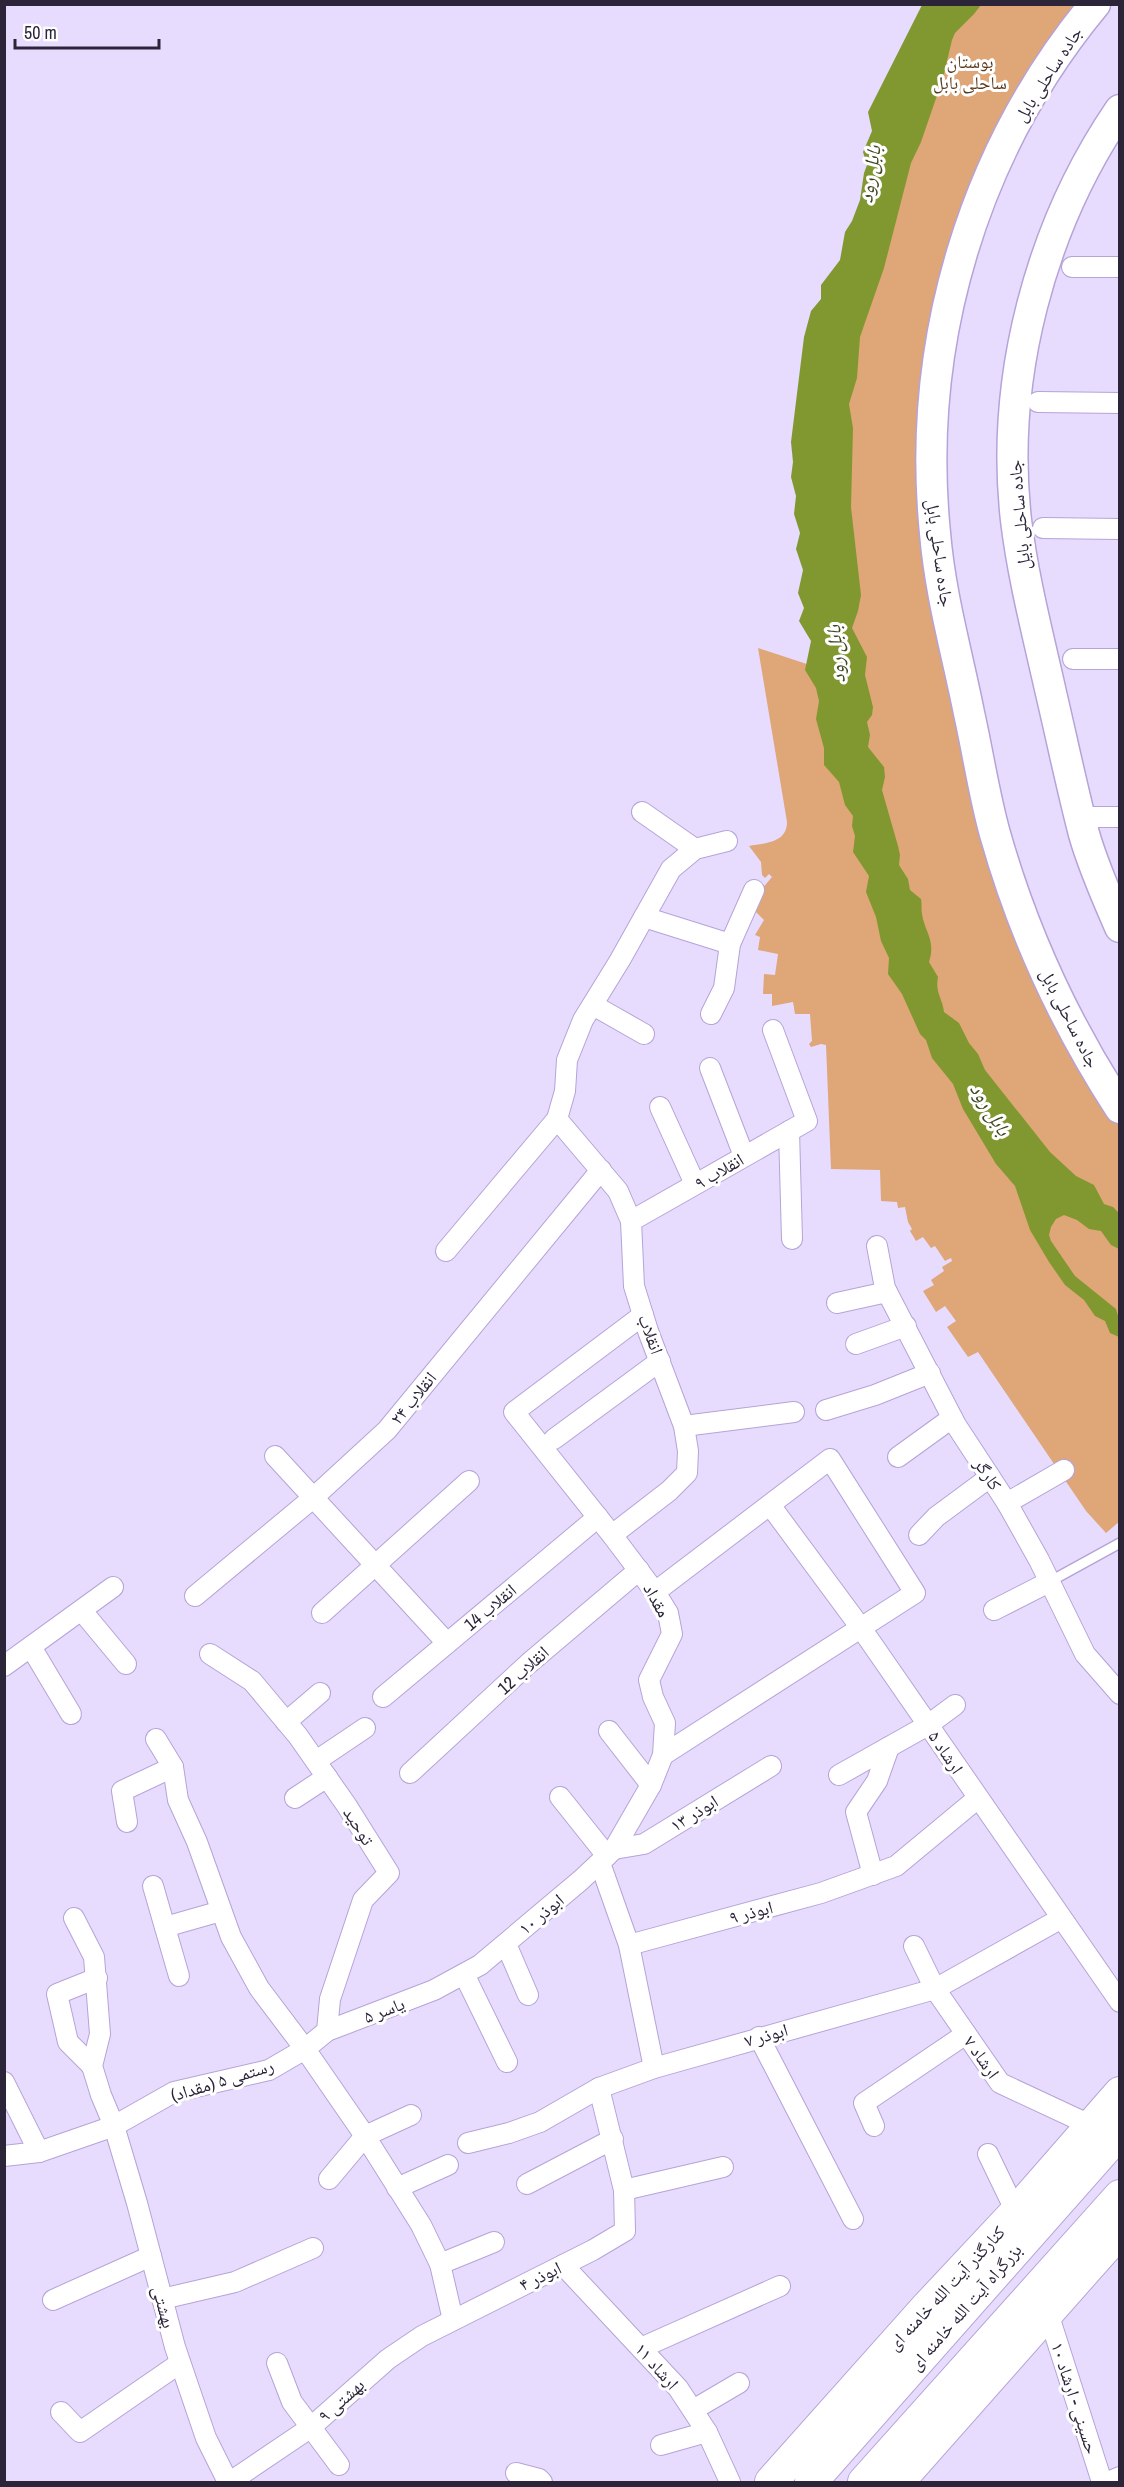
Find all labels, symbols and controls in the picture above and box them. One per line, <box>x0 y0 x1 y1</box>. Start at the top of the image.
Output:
scale bar <box>15 12 159 50</box>
text: 50 m <box>24 20 57 45</box>
street label: جاده ساحلی بابل <box>1008 22 1088 126</box>
park label: بوستان ساحلی بابل <box>933 49 1007 95</box>
water label: بابل رود <box>851 143 887 205</box>
street label: جاده ساحلی بایل <box>1002 459 1036 571</box>
street label: جاده ساحلی بابل <box>920 497 960 609</box>
water label: بابل رود <box>819 624 851 684</box>
street label: جاده ساحلی بابل <box>1034 964 1106 1072</box>
water label: بابل رود <box>964 1077 1018 1141</box>
street label: انقلاب ۹ <box>690 1147 748 1195</box>
street label: انقلاب <box>632 1310 670 1358</box>
street label: انقلاب ۲۴ <box>384 1366 442 1430</box>
street label: کارگر <box>968 1452 1008 1495</box>
street label: انقلاب 14 <box>458 1578 522 1636</box>
street label: مقداد <box>637 1578 677 1622</box>
street label: انقلاب 12 <box>492 1640 554 1700</box>
street label: ارشاد ۵ <box>922 1725 970 1779</box>
street label: ابوذر ۱۳ <box>665 1789 723 1837</box>
street label: توحید <box>338 1802 380 1850</box>
street label: ابوذر ۱۰ <box>513 1888 569 1940</box>
street label: ابوذر ۹ <box>726 1894 776 1930</box>
street label: یاسر ۵ <box>360 1991 408 2029</box>
street label: ابوذر ۷ <box>741 2017 791 2053</box>
street label: ارشاد ۷ <box>958 2030 1006 2084</box>
street label: رستمی ۵ (مقداد) <box>167 2052 277 2108</box>
street label: کنارگذر آیت الله خامنه ای <box>881 2220 1011 2356</box>
street label: بزرگراه آیت الله خامنه ای <box>903 2238 1027 2376</box>
street label: ابوذر ۴ <box>515 2255 565 2297</box>
street label: بهشتی <box>146 2283 182 2331</box>
street label: ارشاد ۱۱ <box>629 2337 685 2395</box>
street label: حسینی - ارشاد ۱۰ <box>1045 2339 1105 2457</box>
street label: بهشتی ۹ <box>312 2372 370 2428</box>

